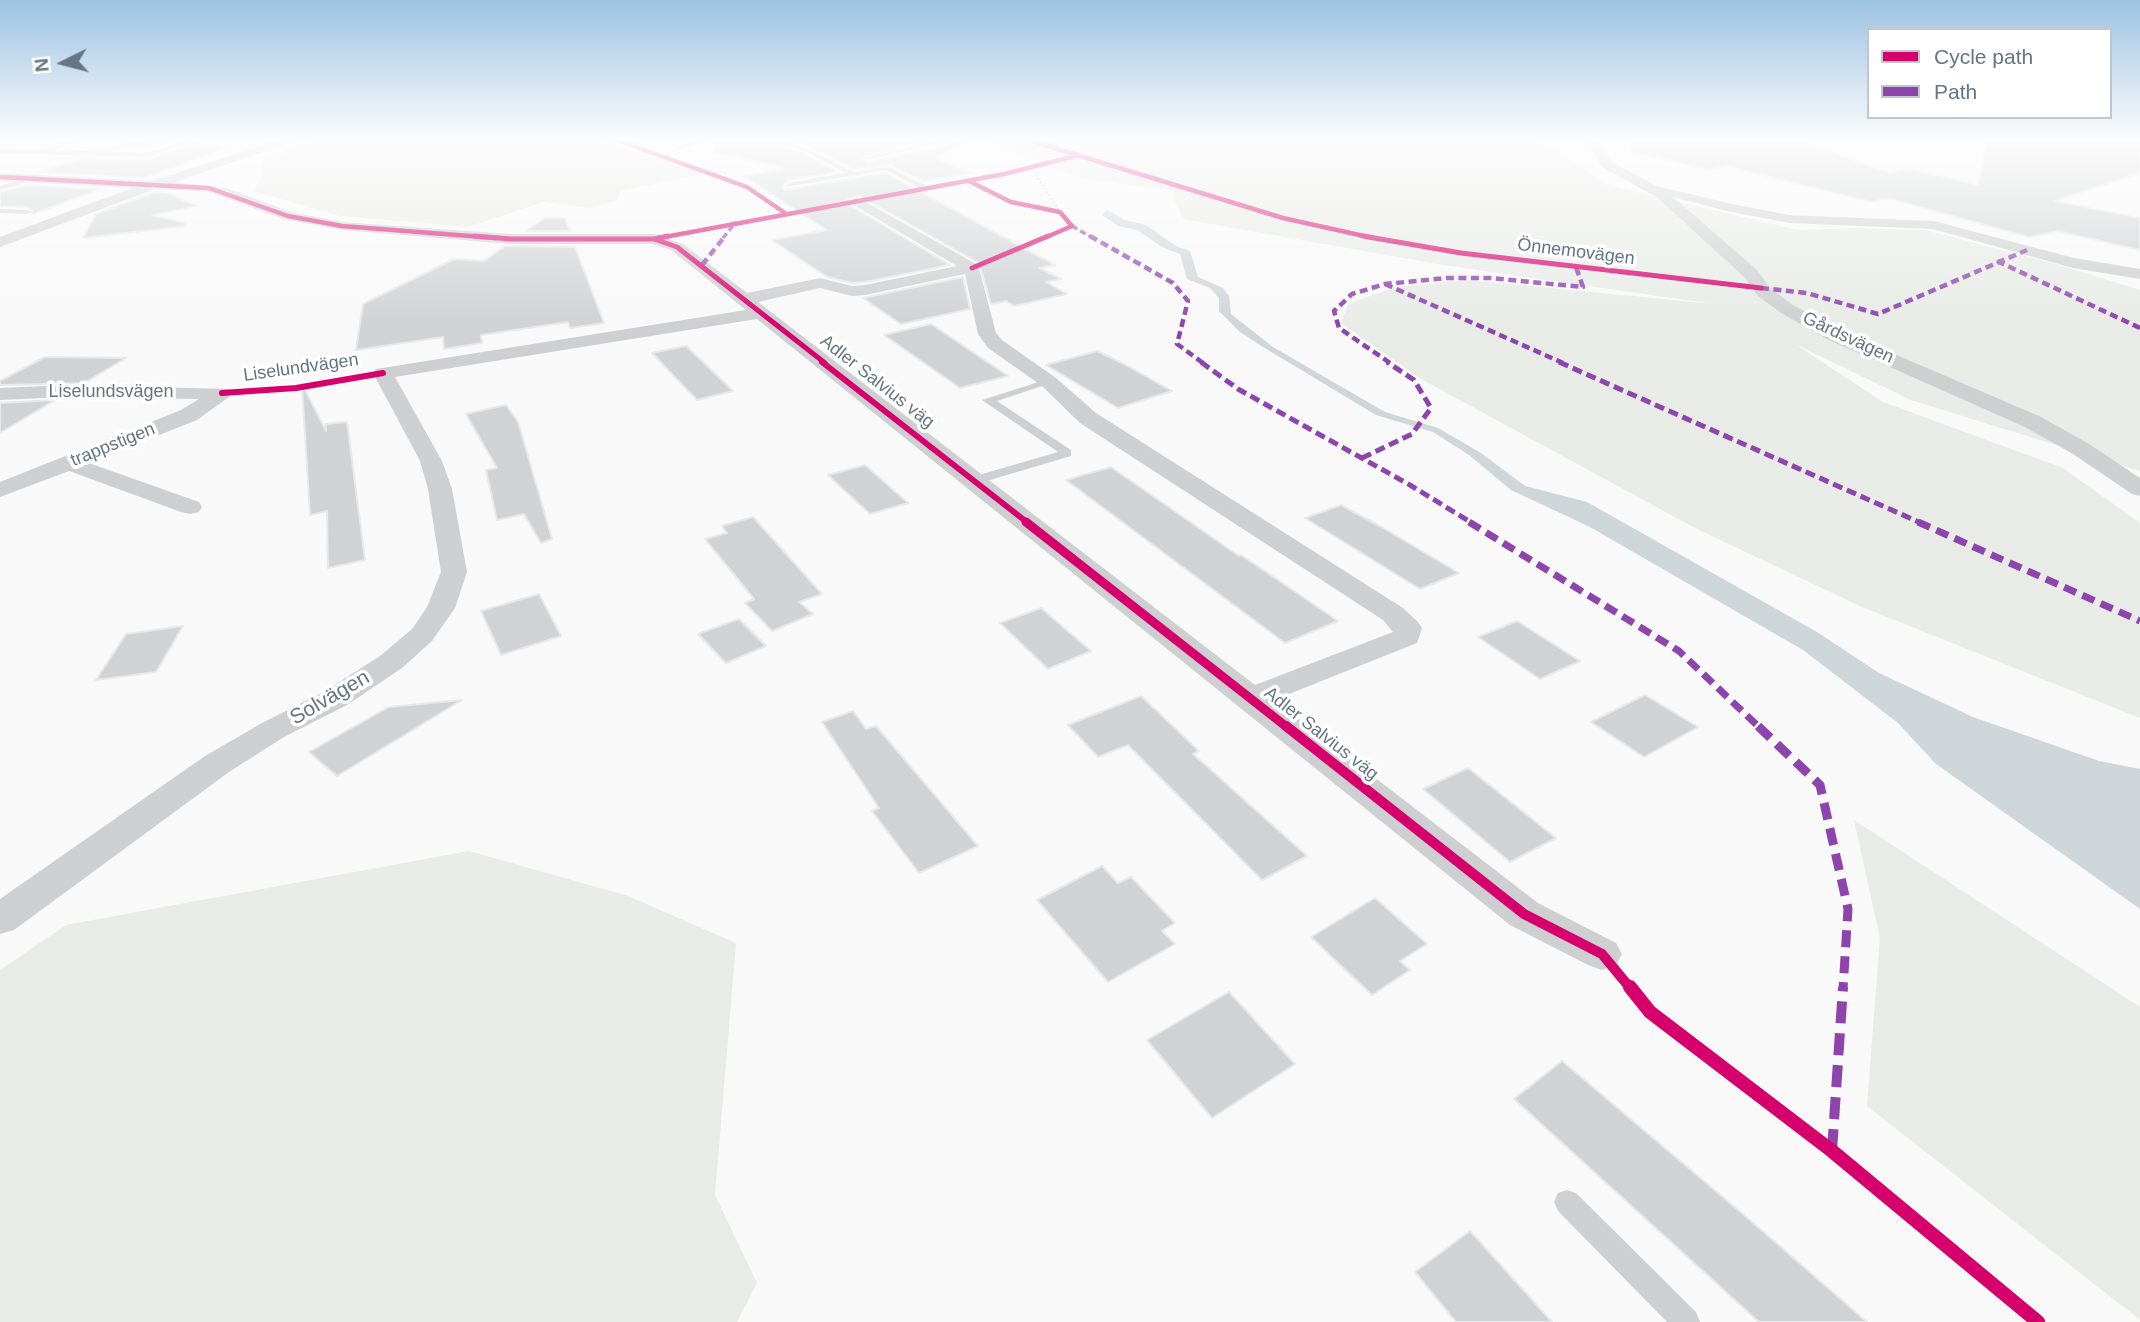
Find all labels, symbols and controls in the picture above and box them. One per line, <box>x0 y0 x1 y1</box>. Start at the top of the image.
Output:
north arrow <box>28 28 98 98</box>
legend <box>1867 28 2112 119</box>
text: Cycle path <box>1934 45 2033 68</box>
text: N <box>30 57 53 73</box>
text: Path <box>1934 80 1977 103</box>
street label: Önnemovägen <box>1516 234 1636 270</box>
street label: Gårdsvägen <box>1799 307 1897 369</box>
street label: Adler Salvius väg <box>816 331 938 433</box>
street label: Liselundvägen <box>242 349 360 387</box>
street label: Liselundsvägen <box>48 381 174 403</box>
street label: trappstigen <box>68 418 158 472</box>
street label: Solvägen <box>286 665 374 731</box>
street label: Adler Salvius väg <box>1260 683 1382 785</box>

